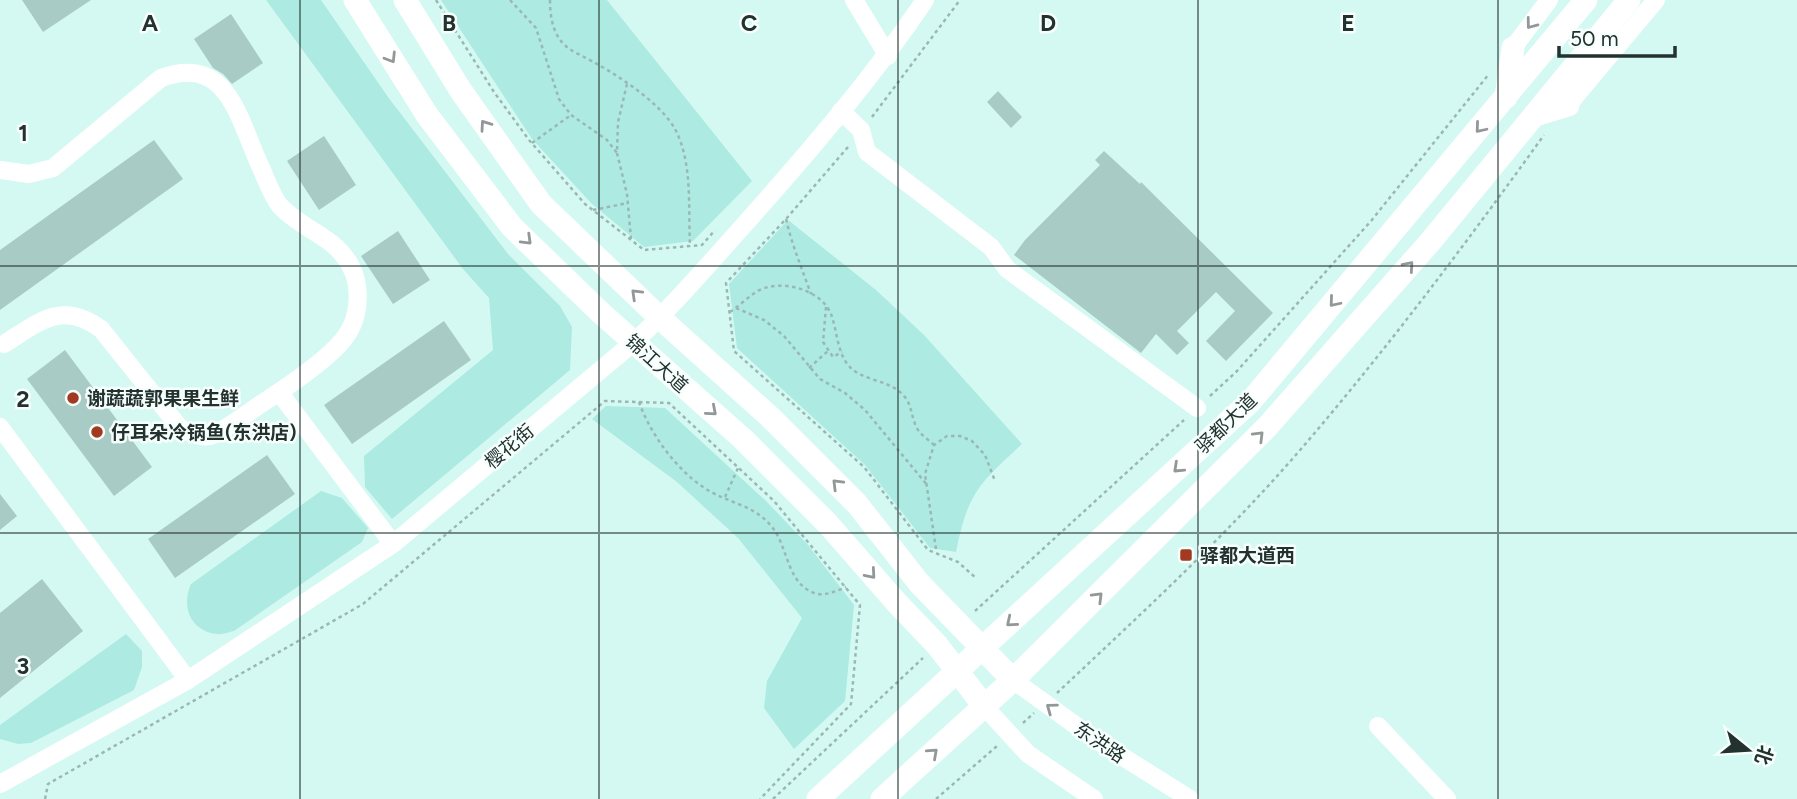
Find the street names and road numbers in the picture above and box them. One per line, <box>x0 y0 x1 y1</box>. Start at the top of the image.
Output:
street label: 锦江大道 <box>621 329 693 397</box>
street label: 驿都大道 <box>1191 389 1262 458</box>
street label: 樱花街 <box>480 419 539 474</box>
street label: 东洪路 <box>1070 717 1130 768</box>

